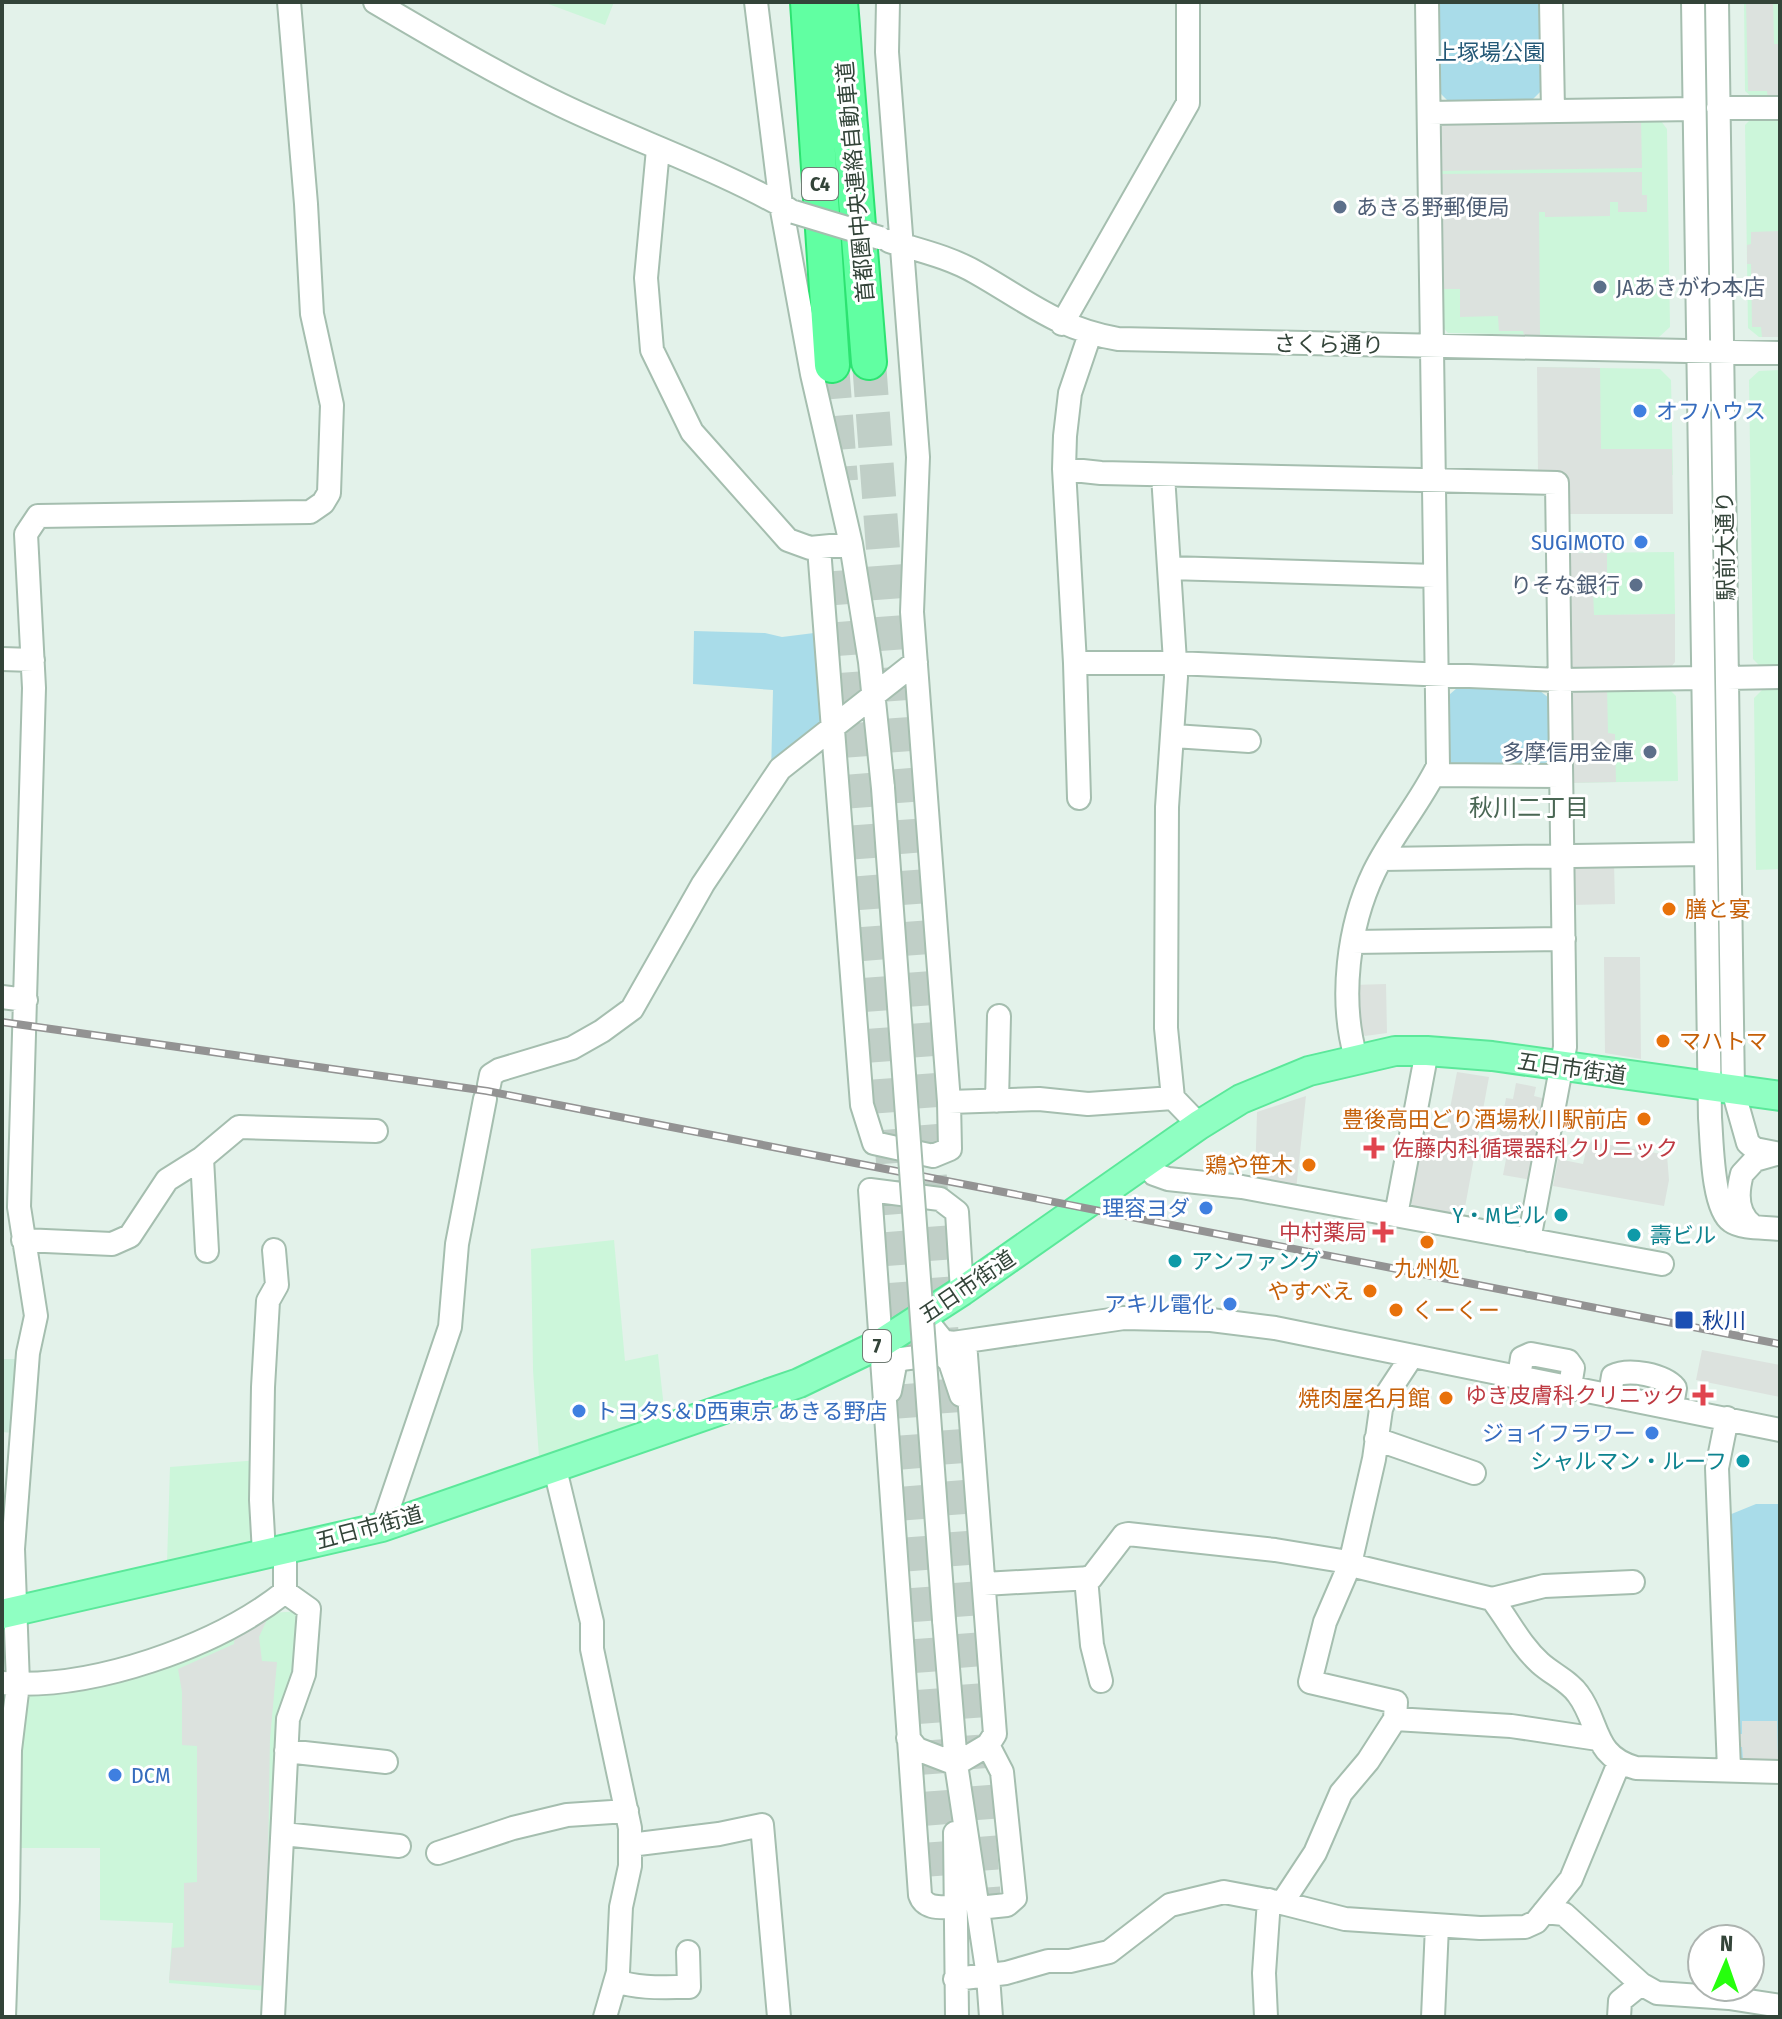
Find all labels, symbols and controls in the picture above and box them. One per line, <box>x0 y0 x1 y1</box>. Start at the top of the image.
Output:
park label: 上塚場公園 <box>1435 39 1545 66</box>
street label: 首都圏中央連絡自動車道 <box>832 60 879 304</box>
road number: C4 <box>802 168 838 200</box>
place label: あきる野郵便局 <box>1356 194 1510 221</box>
marker: あきる野郵便局 <box>1331 198 1349 216</box>
place label: JAあきがわ本店 <box>1616 274 1766 301</box>
marker: JAあきがわ本店 <box>1591 278 1609 296</box>
street label: さくら通り <box>1274 330 1384 359</box>
place label: オフハウス <box>1656 398 1766 425</box>
marker: オフハウス <box>1631 402 1649 420</box>
street label: 駅前大通り <box>1711 491 1740 601</box>
place label: SUGIMOTO <box>1531 529 1625 556</box>
marker: SUGIMOTO <box>1632 533 1650 551</box>
place label: りそな銀行 <box>1510 572 1620 599</box>
marker: りそな銀行 <box>1627 576 1645 594</box>
place label: 多摩信用金庫 <box>1502 739 1634 766</box>
marker: 多摩信用金庫 <box>1641 743 1659 761</box>
district label: 秋川二丁目 <box>1469 794 1589 822</box>
place label: 膳と宴 <box>1685 896 1751 923</box>
marker: 膳と宴 <box>1660 900 1678 918</box>
place label: マハトマ <box>1679 1028 1768 1055</box>
marker: マハトマ <box>1654 1032 1672 1050</box>
street label: 五日市街道 <box>1516 1047 1628 1090</box>
place label: 豊後高田どり酒場秋川駅前店 <box>1342 1106 1628 1133</box>
marker: 豊後高田どり酒場秋川駅前店 <box>1635 1110 1653 1128</box>
place label: 佐藤内科循環器科クリニック <box>1392 1135 1678 1162</box>
marker: 佐藤内科循環器科クリニック <box>1363 1137 1385 1159</box>
place label: 鶏や笹木 <box>1205 1152 1293 1179</box>
marker: 鶏や笹木 <box>1300 1156 1318 1174</box>
place label: 理容ヨダ <box>1102 1195 1190 1222</box>
marker: 理容ヨダ <box>1197 1199 1215 1217</box>
place label: Y・Mビル <box>1452 1202 1545 1229</box>
marker: Y・Mビル <box>1552 1206 1570 1224</box>
place label: 中村薬局 <box>1279 1219 1367 1246</box>
place label: 壽ビル <box>1650 1222 1716 1249</box>
marker: 中村薬局 <box>1374 1223 1392 1241</box>
marker: 壽ビル <box>1625 1226 1643 1244</box>
marker: 九州処 <box>1418 1233 1436 1251</box>
street label: 五日市街道 <box>914 1244 1020 1328</box>
place label: アンファング <box>1191 1248 1321 1275</box>
marker: アンファング <box>1166 1252 1184 1270</box>
place label: 九州処 <box>1394 1255 1460 1282</box>
place label: やすべえ <box>1268 1278 1354 1305</box>
marker: やすべえ <box>1361 1282 1379 1300</box>
place label: アキル電化 <box>1104 1291 1214 1318</box>
marker: アキル電化 <box>1221 1295 1239 1313</box>
place label: くーくー <box>1412 1297 1500 1324</box>
marker: くーくー <box>1387 1301 1405 1319</box>
place label: 秋川 <box>1702 1307 1746 1334</box>
marker: 秋川 <box>1673 1309 1695 1331</box>
road number: 7 <box>863 1330 891 1362</box>
place label: ゆき皮膚科クリニック <box>1465 1382 1685 1409</box>
marker: ゆき皮膚科クリニック <box>1692 1384 1714 1406</box>
place label: 焼肉屋名月館 <box>1298 1385 1430 1412</box>
marker: 焼肉屋名月館 <box>1437 1389 1455 1407</box>
place label: トヨタS＆D西東京 あきる野店 <box>595 1398 887 1425</box>
marker: トヨタS＆D西東京 あきる野店 <box>570 1402 588 1420</box>
place label: ジョイフラワー <box>1482 1420 1636 1447</box>
marker: ジョイフラワー <box>1643 1424 1661 1442</box>
place label: シャルマン・ルーフ <box>1530 1448 1727 1475</box>
marker: シャルマン・ルーフ <box>1734 1452 1752 1470</box>
street label: 五日市街道 <box>313 1500 426 1555</box>
place label: DCM <box>131 1762 171 1789</box>
marker: DCM <box>106 1766 124 1784</box>
north arrow <box>1686 1923 1766 2003</box>
text: N <box>1720 1930 1734 1957</box>

